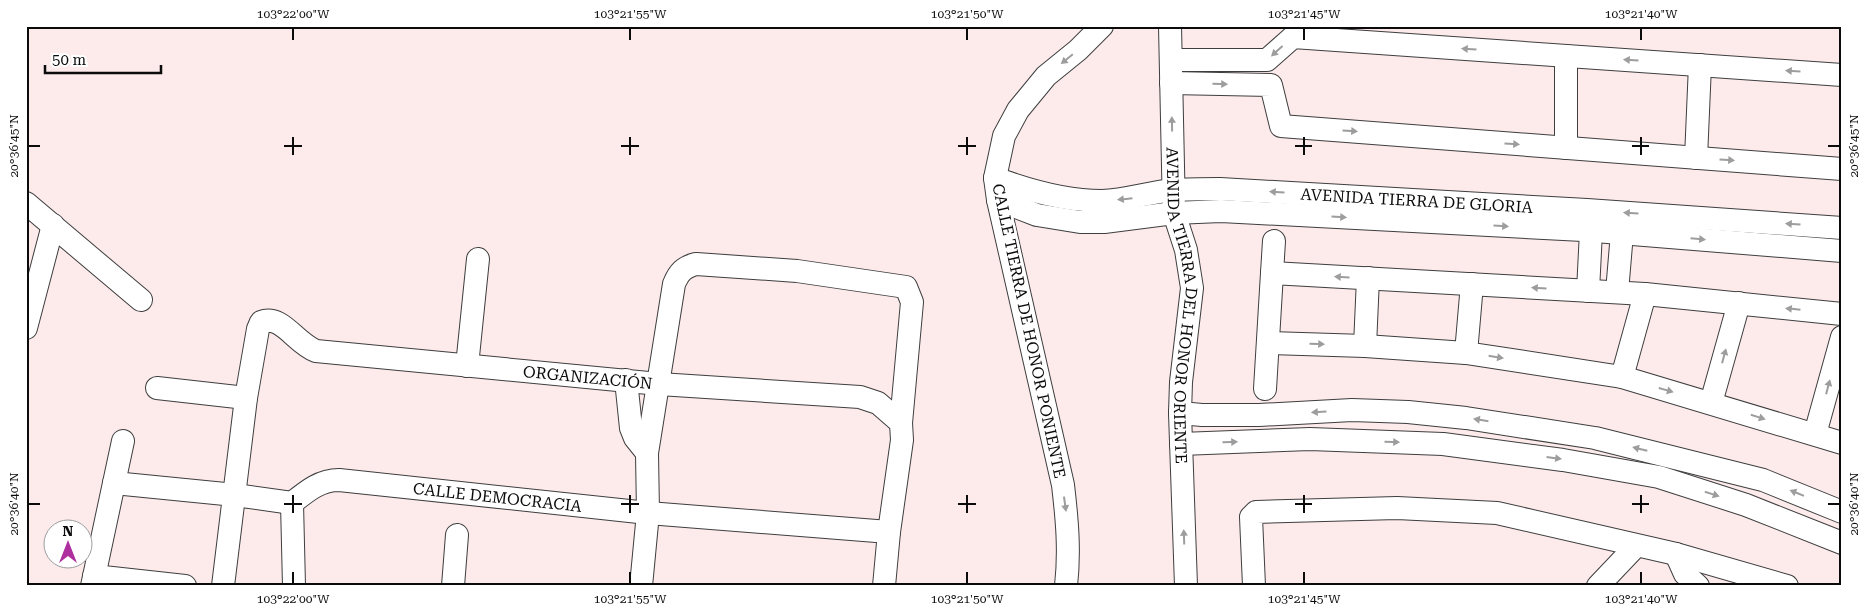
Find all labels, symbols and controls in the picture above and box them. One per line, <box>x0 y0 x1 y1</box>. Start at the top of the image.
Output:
text: 103°22'00"W <box>257 7 330 21</box>
text: 103°21'55"W <box>594 7 667 21</box>
text: 103°21'50"W <box>931 7 1004 21</box>
text: 103°21'45"W <box>1268 7 1341 21</box>
text: 103°21'40"W <box>1605 7 1678 21</box>
scale bar <box>45 42 161 74</box>
one-way arrow <box>1272 45 1284 57</box>
one-way arrow <box>1461 45 1477 53</box>
text: 50 m <box>52 51 87 69</box>
one-way arrow <box>1060 54 1073 65</box>
one-way arrow <box>1623 56 1639 64</box>
one-way arrow <box>1785 67 1801 75</box>
one-way arrow <box>1212 80 1228 88</box>
text: 20°36'45"N <box>7 114 21 178</box>
text: 20°36'45"N <box>1847 114 1861 178</box>
one-way arrow <box>1168 116 1176 132</box>
one-way arrow <box>1342 128 1358 136</box>
one-way arrow <box>1504 140 1520 148</box>
street label: AVENIDA TIERRA DEL HONOR ORIENTE <box>1163 147 1202 464</box>
one-way arrow <box>1719 157 1735 165</box>
street label: CALLE TIERRA DE HONOR PONIENTE <box>988 182 1070 480</box>
street label: AVENIDA TIERRA DE GLORIA <box>1300 184 1534 216</box>
one-way arrow <box>1268 188 1284 196</box>
one-way arrow <box>1117 195 1133 203</box>
one-way arrow <box>1623 209 1639 217</box>
one-way arrow <box>1331 214 1347 222</box>
one-way arrow <box>1785 220 1801 228</box>
one-way arrow <box>1494 222 1510 230</box>
one-way arrow <box>1691 236 1707 244</box>
one-way arrow <box>1333 272 1349 280</box>
one-way arrow <box>1531 284 1547 292</box>
one-way arrow <box>1785 305 1801 313</box>
one-way arrow <box>1309 340 1325 348</box>
one-way arrow <box>1721 348 1729 363</box>
one-way arrow <box>1488 354 1504 362</box>
street label: ORGANIZACIÓN <box>522 361 654 393</box>
one-way arrow <box>1824 379 1832 394</box>
one-way arrow <box>1659 386 1674 394</box>
one-way arrow <box>1310 408 1326 416</box>
one-way arrow <box>1751 413 1766 421</box>
one-way arrow <box>1472 416 1488 424</box>
one-way arrow <box>1222 438 1238 446</box>
one-way arrow <box>1384 438 1400 446</box>
one-way arrow <box>1633 445 1648 453</box>
one-way arrow <box>1546 454 1562 462</box>
text: 20°36'40"N <box>7 472 21 536</box>
text: 20°36'40"N <box>1847 472 1861 536</box>
street label: CALLE DEMOCRACIA <box>412 478 584 515</box>
one-way arrow <box>1789 489 1804 497</box>
one-way arrow <box>1704 491 1719 498</box>
one-way arrow <box>1061 496 1069 512</box>
north arrow <box>42 520 92 570</box>
text: N <box>63 523 74 539</box>
one-way arrow <box>1180 529 1188 545</box>
text: 103°22'00"W <box>257 592 330 606</box>
text: 103°21'55"W <box>594 592 667 606</box>
text: 103°21'50"W <box>931 592 1004 606</box>
text: 103°21'45"W <box>1268 592 1341 606</box>
text: 103°21'40"W <box>1605 592 1678 606</box>

